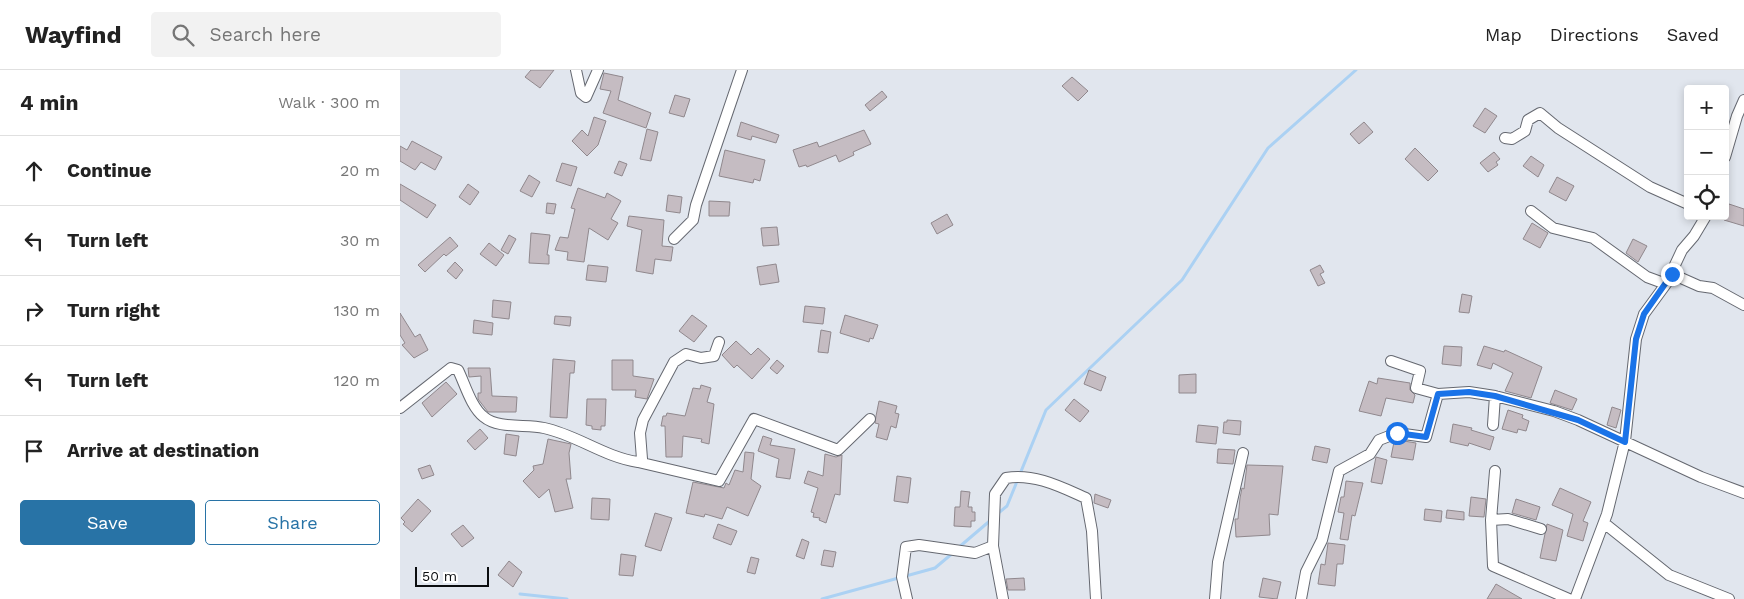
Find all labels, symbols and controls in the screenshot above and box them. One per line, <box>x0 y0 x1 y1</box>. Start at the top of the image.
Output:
search box <box>151 12 501 57</box>
text: Wayfind <box>25 21 121 49</box>
icon: search <box>169 21 197 49</box>
text: Search here <box>209 23 321 46</box>
text: Map <box>1485 24 1522 45</box>
text: Directions <box>1550 24 1639 45</box>
text: Saved <box>1667 24 1719 45</box>
map controls <box>1684 85 1729 220</box>
button: + <box>1684 85 1729 130</box>
text: 4 min <box>20 90 78 115</box>
text: Walk · 300 m <box>278 93 380 112</box>
button: − <box>1684 130 1729 175</box>
icon: ahead <box>20 157 48 185</box>
text: Continue <box>67 159 151 182</box>
text: 20 m <box>340 161 380 180</box>
button: locate <box>1684 175 1729 220</box>
icon: left <box>20 227 48 255</box>
text: Turn left <box>67 229 148 252</box>
text: 30 m <box>340 231 380 250</box>
route end <box>1661 263 1684 286</box>
icon: right <box>20 297 48 325</box>
text: Turn right <box>67 299 160 322</box>
text: 130 m <box>334 301 380 320</box>
icon: left <box>20 367 48 395</box>
text: Turn left <box>67 369 148 392</box>
text: 120 m <box>334 371 380 390</box>
route start <box>1386 422 1409 445</box>
icon: arrive <box>20 437 48 465</box>
text: Arrive at destination <box>67 439 259 462</box>
button: Save <box>20 500 195 545</box>
button: Share <box>205 500 380 545</box>
scale bar <box>415 564 489 587</box>
text: 50 m <box>422 568 457 584</box>

